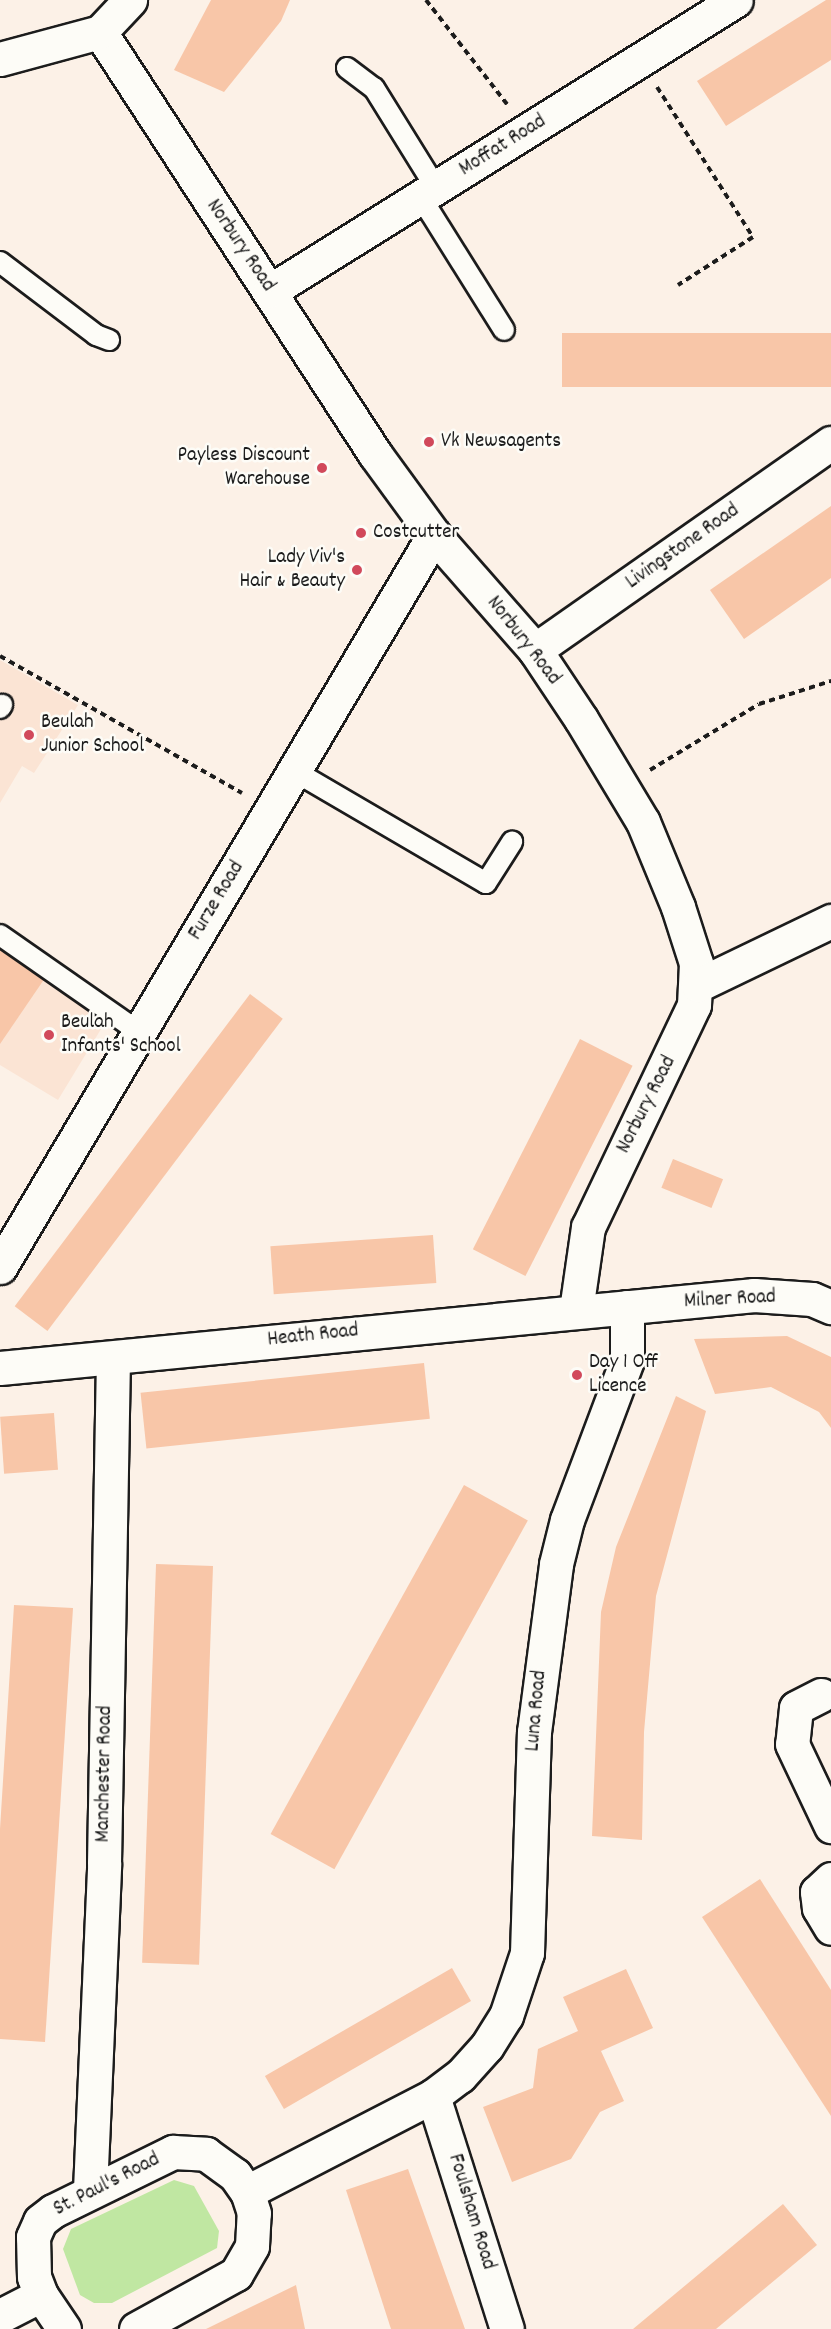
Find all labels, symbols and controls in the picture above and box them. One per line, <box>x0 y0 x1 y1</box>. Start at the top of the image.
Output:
street label: Moffat Road <box>455 109 551 183</box>
street label: Norbury Road <box>200 195 280 297</box>
place label: Vk Newsagents <box>441 429 561 455</box>
marker: Vk Newsagents <box>422 435 436 449</box>
place label: Payless Discount Warehouse <box>178 443 310 493</box>
marker: Payless Discount Warehouse <box>315 461 329 475</box>
street label: Livingstone Road <box>621 499 745 595</box>
place label: Costcutter <box>373 520 459 546</box>
marker: Costcutter <box>354 526 368 540</box>
place label: Lady Viv's Hair & Beauty <box>240 545 345 595</box>
marker: Lady Viv's Hair & Beauty <box>350 563 364 577</box>
street label: Norbury Road <box>480 591 566 691</box>
place label: Beulah Junior School <box>41 710 144 760</box>
marker: Beulah Junior School <box>22 728 36 742</box>
street label: Furze Road <box>184 857 250 945</box>
place label: Beulah Infants' School <box>61 1010 181 1060</box>
marker: Beulah Infants' School <box>42 1028 56 1042</box>
street label: Norbury Road <box>612 1052 682 1158</box>
street label: Milner Road <box>683 1285 777 1315</box>
street label: Heath Road <box>266 1319 360 1353</box>
place label: Day 1 Off Licence <box>589 1350 659 1400</box>
marker: Day 1 Off Licence <box>570 1368 584 1382</box>
street label: Luna Road <box>521 1669 553 1753</box>
street label: Manchester Road <box>91 1705 119 1843</box>
street label: St. Paul's Road <box>50 2147 164 2223</box>
street label: Foulsham Road <box>441 2151 501 2273</box>

